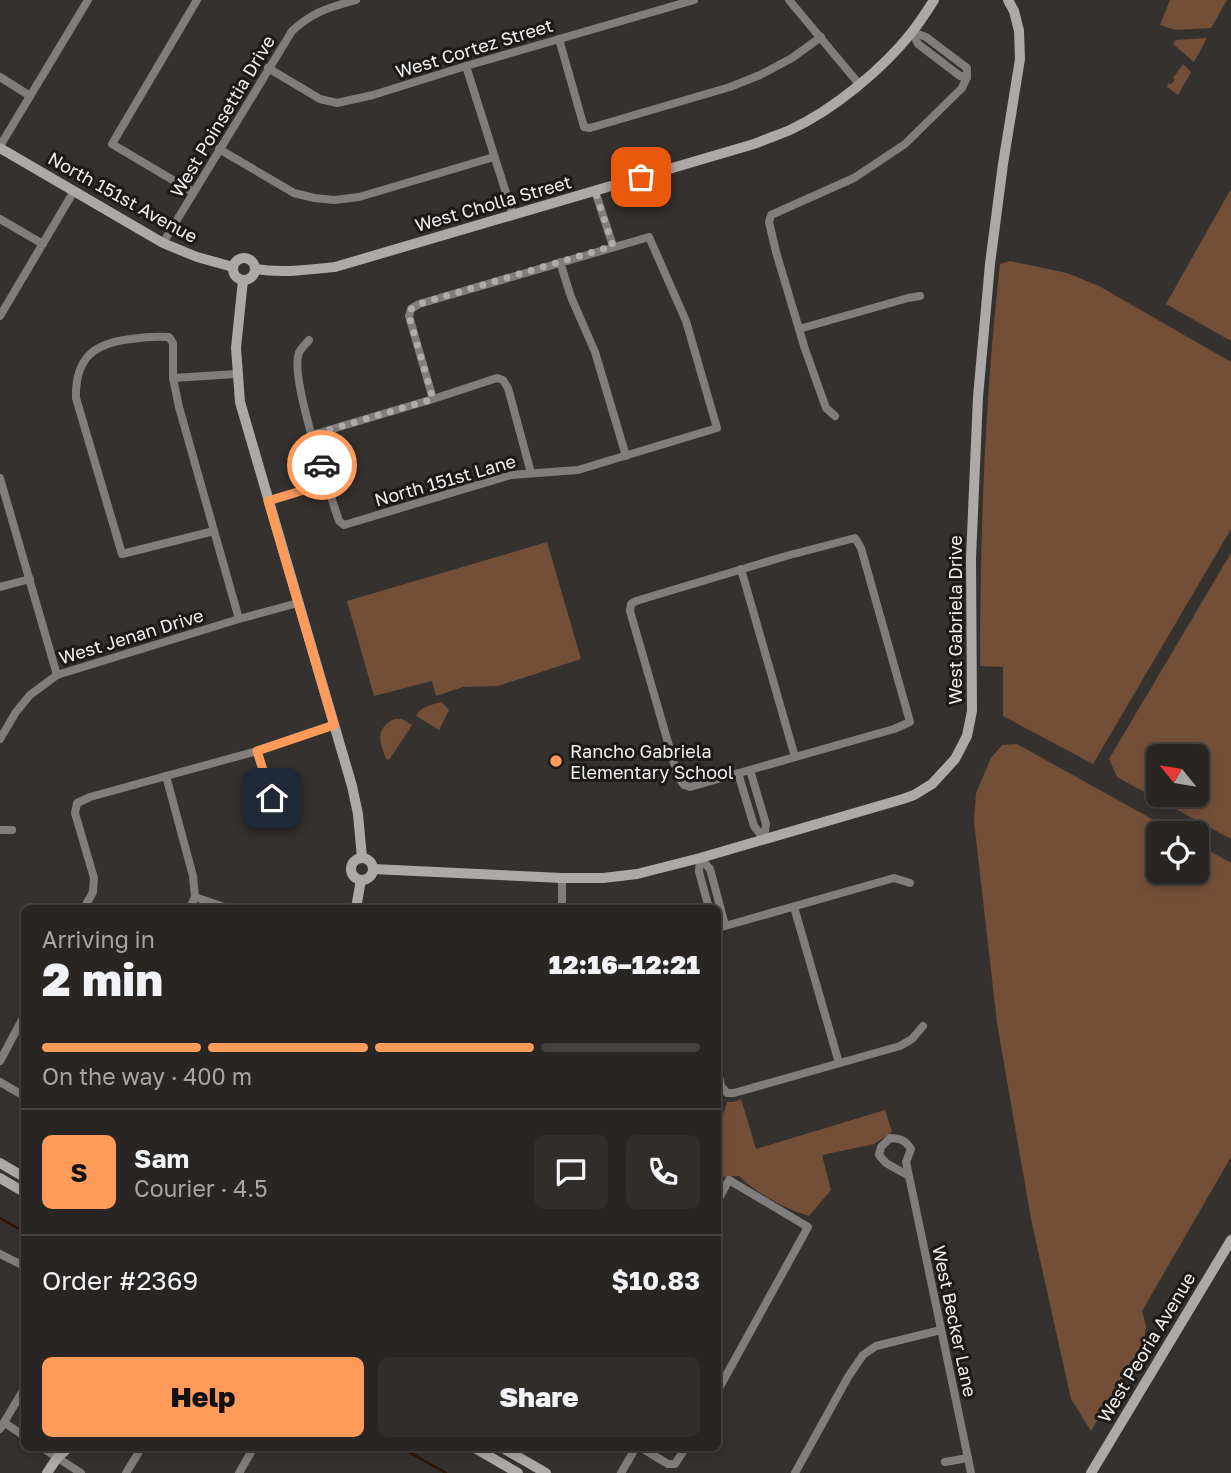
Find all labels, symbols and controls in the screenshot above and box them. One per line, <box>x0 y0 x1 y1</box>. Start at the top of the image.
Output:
street label: West Cortez Street <box>393 14 555 82</box>
street label: West Poinsettia Drive <box>165 31 279 201</box>
street label: North 151st Avenue <box>44 147 202 247</box>
pin <box>611 147 671 207</box>
icon: bag <box>622 158 660 196</box>
street label: West Cholla Street <box>412 170 574 236</box>
courier <box>287 430 357 500</box>
icon: car <box>303 446 341 484</box>
street label: North 151st Lane <box>372 449 518 511</box>
street label: West Gabriela Drive <box>944 535 966 705</box>
street label: West Jenan Drive <box>56 604 206 668</box>
place label: Rancho Gabriela Elementary School <box>570 740 734 783</box>
north arrow <box>1146 744 1209 807</box>
map controls <box>1146 744 1209 884</box>
marker: Rancho Gabriela Elementary School <box>548 753 564 769</box>
pin <box>242 768 302 828</box>
icon: home <box>253 779 291 817</box>
button: locate <box>1146 821 1209 884</box>
text: Arriving in <box>42 925 155 953</box>
text: 12:16–12:21 <box>549 949 700 980</box>
text: 2 min <box>42 951 163 1006</box>
text: On the way · 400 m <box>42 1062 252 1090</box>
button: chat <box>534 1135 608 1209</box>
button: phone <box>626 1135 700 1209</box>
text: Sam <box>134 1143 189 1174</box>
text: S <box>70 1157 88 1188</box>
text: Courier · 4.5 <box>134 1174 267 1202</box>
street label: West Becker Lane <box>928 1243 982 1399</box>
text: Order #2369 <box>42 1265 198 1296</box>
text: $10.83 <box>611 1265 700 1296</box>
street label: West Peoria Avenue <box>1092 1268 1200 1426</box>
button: Help <box>42 1357 364 1437</box>
button: Share <box>378 1357 700 1437</box>

